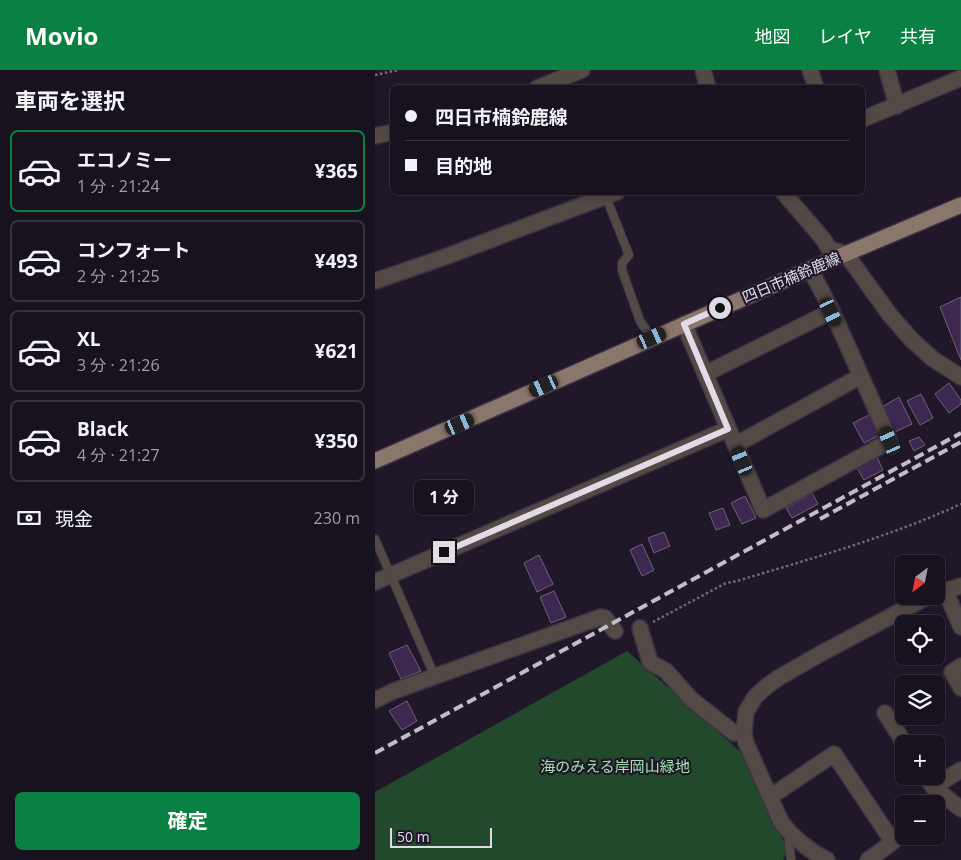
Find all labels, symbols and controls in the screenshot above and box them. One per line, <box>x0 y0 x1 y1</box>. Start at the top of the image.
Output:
text: Movio <box>25 19 98 52</box>
text: 地図 <box>755 24 791 48</box>
text: レイヤ <box>819 24 872 48</box>
text: 共有 <box>900 24 936 48</box>
text: 車両を選択 <box>15 85 125 115</box>
text: 四日市楠鈴鹿線 <box>435 104 568 130</box>
text: エコノミー <box>77 147 172 173</box>
icon: car <box>17 149 62 194</box>
text: 目的地 <box>435 153 492 179</box>
text: ¥365 <box>315 158 358 184</box>
text: 1 分 · 21:24 <box>77 175 160 197</box>
text: コンフォート <box>77 237 190 263</box>
icon: car <box>17 239 62 284</box>
street label: 四日市楠鈴鹿線 <box>739 247 843 307</box>
text: ¥493 <box>315 248 358 274</box>
text: 2 分 · 21:25 <box>77 265 160 287</box>
car <box>817 295 844 329</box>
route start <box>709 297 731 319</box>
car <box>635 325 668 351</box>
text: XL <box>77 326 100 352</box>
icon: car <box>17 329 62 374</box>
text: ¥621 <box>315 338 358 364</box>
text: 3 分 · 21:26 <box>77 354 160 376</box>
car <box>527 373 560 399</box>
car <box>443 411 476 437</box>
text: Black <box>77 416 129 442</box>
icon: car <box>17 419 62 464</box>
car <box>877 424 902 458</box>
text: ¥350 <box>315 428 358 454</box>
text: 4 分 · 21:27 <box>77 444 160 466</box>
car <box>729 444 754 478</box>
callout: 1 分 <box>414 480 474 514</box>
text: 1 分 <box>429 486 459 508</box>
icon: cash <box>15 504 43 532</box>
text: 現金 <box>55 506 93 532</box>
text: 230 m <box>314 507 360 529</box>
route end <box>433 541 455 563</box>
north arrow <box>895 555 945 605</box>
map controls <box>895 555 945 845</box>
button: locate <box>895 615 945 665</box>
button: layers <box>895 675 945 725</box>
button: + <box>895 735 945 785</box>
park label: 海のみえる岸岡山緑地 <box>540 756 690 776</box>
button: 確定 <box>15 792 360 850</box>
button: − <box>895 795 945 845</box>
scale bar <box>390 825 493 848</box>
text: 50 m <box>397 827 430 846</box>

